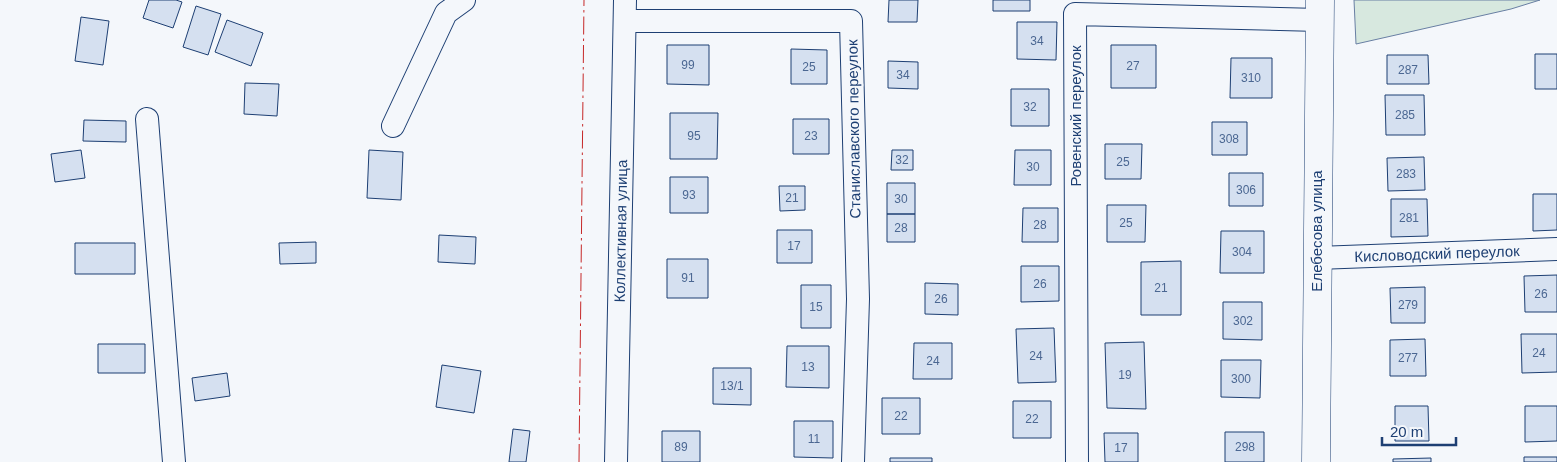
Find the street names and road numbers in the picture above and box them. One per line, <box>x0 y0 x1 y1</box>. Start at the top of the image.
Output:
street label: Станиславского переулок <box>843 39 864 219</box>
street label: Ровенский переулок <box>1067 45 1084 187</box>
street label: Коллективная улица <box>611 159 630 302</box>
street label: Елебесова улица <box>1308 170 1325 292</box>
street label: Кисловодский переулок <box>1354 242 1520 265</box>

